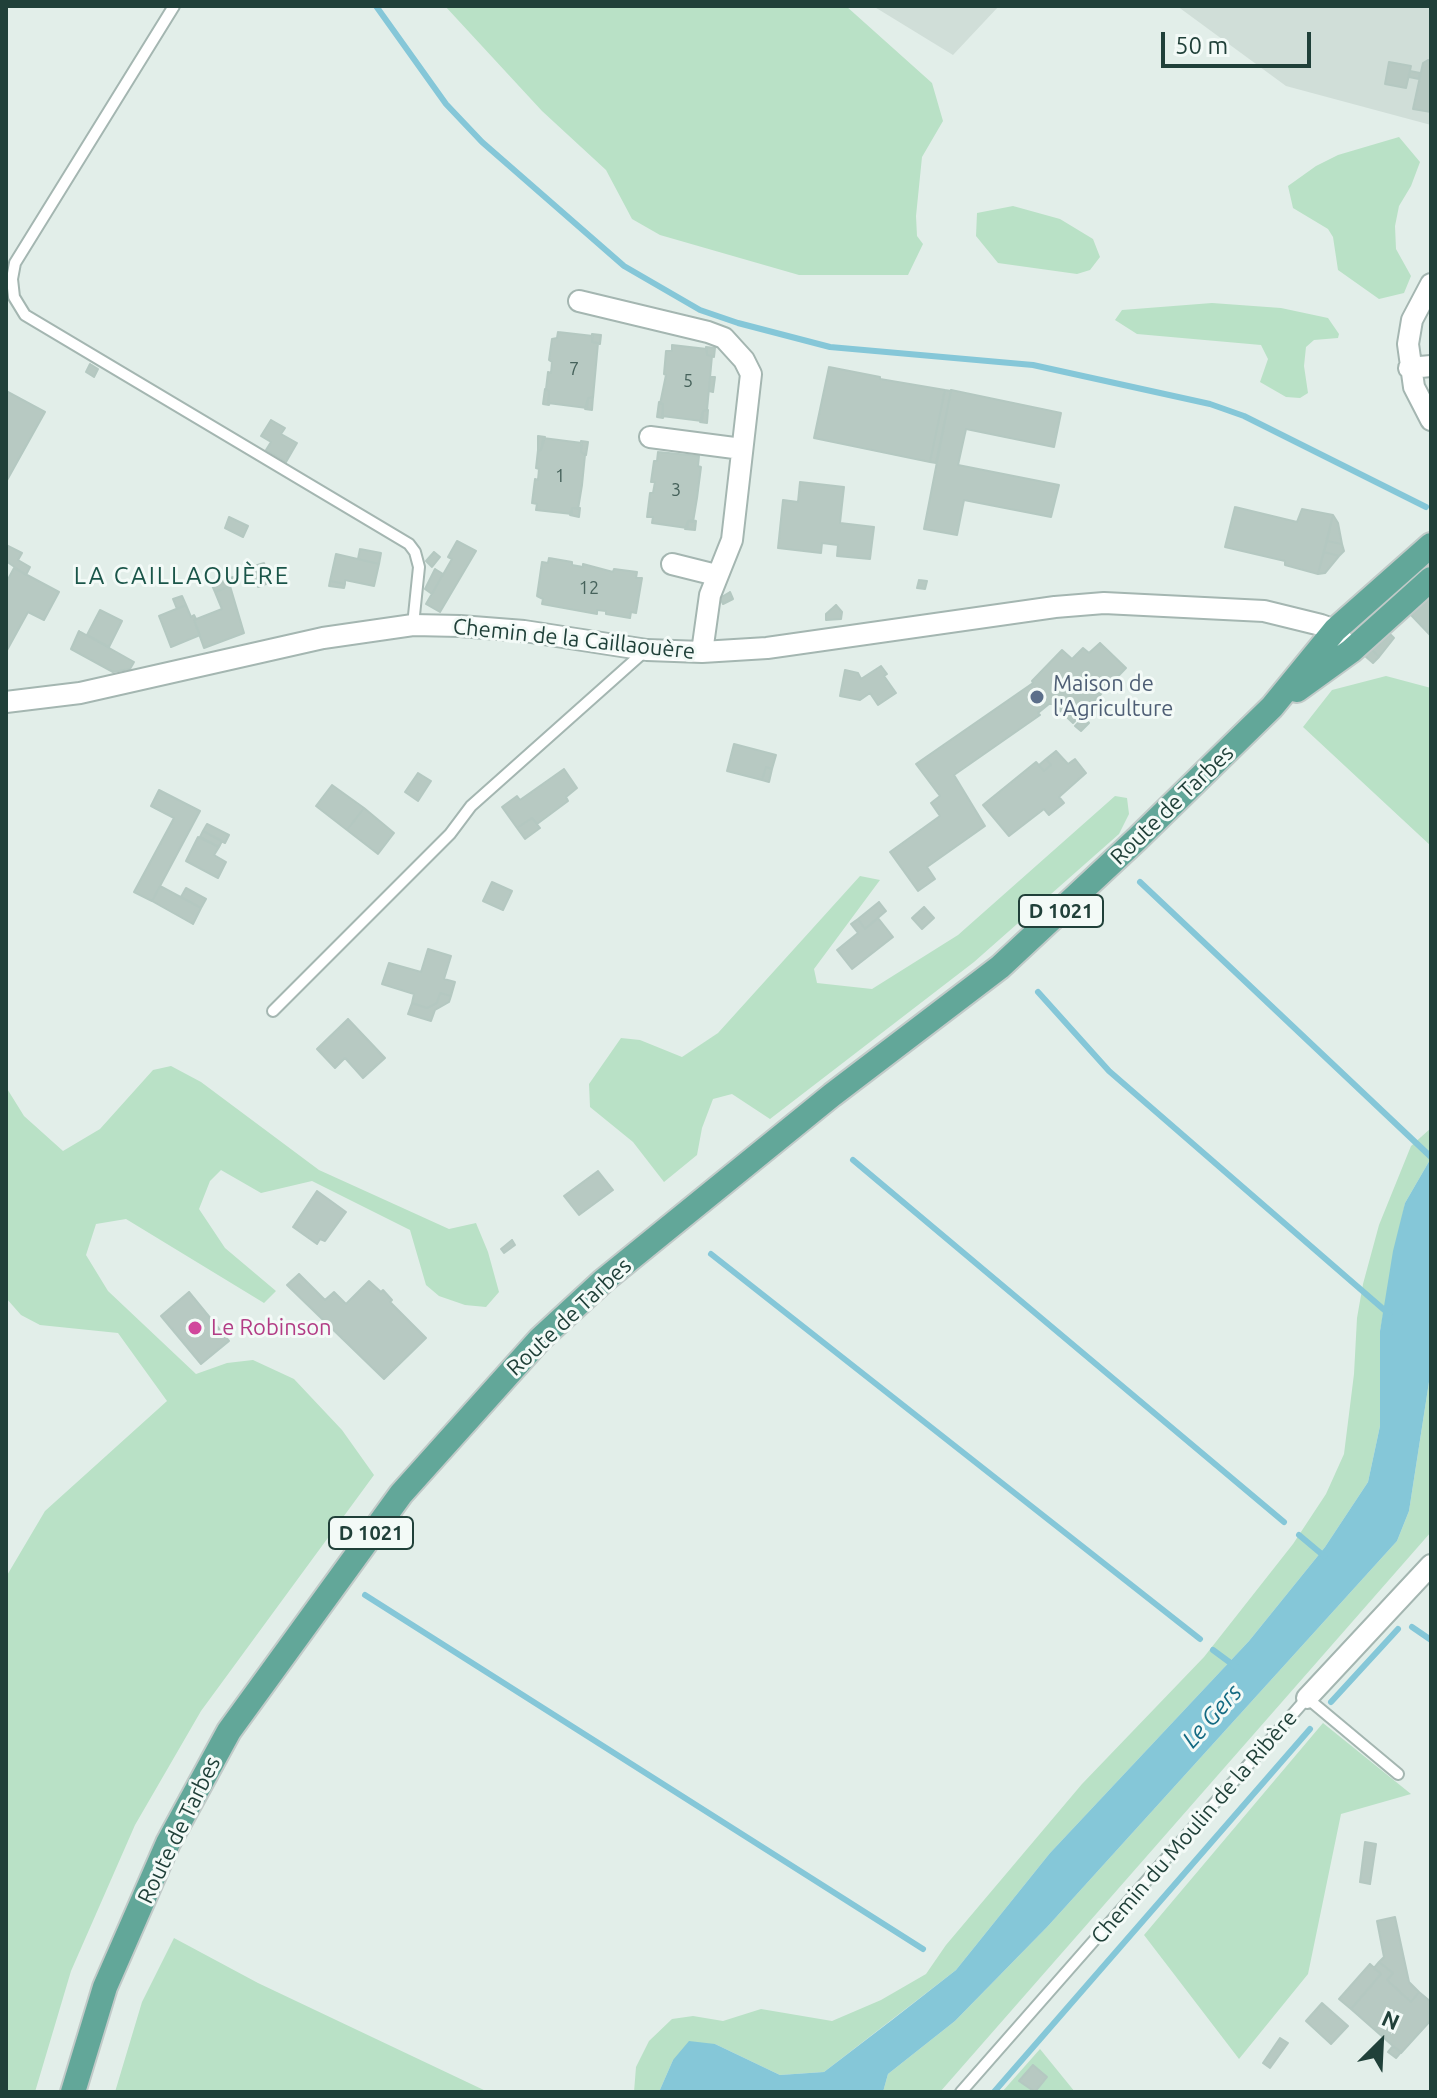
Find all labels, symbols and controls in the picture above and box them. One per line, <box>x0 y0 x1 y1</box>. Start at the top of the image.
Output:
scale bar <box>1165 16 1315 66</box>
text: 50 m <box>1175 32 1228 59</box>
house number: 7 <box>569 358 579 380</box>
house number: 5 <box>683 370 693 392</box>
house number: 1 <box>555 465 565 487</box>
house number: 3 <box>671 479 681 501</box>
district label: LA CAILLAOUÈRE <box>74 562 290 590</box>
house number: 12 <box>579 577 599 599</box>
street label: Chemin de la Caillaouère <box>452 613 696 665</box>
place label: Maison de l'Agriculture <box>1053 671 1173 722</box>
marker: Maison de l'Agriculture <box>1028 688 1046 706</box>
street label: Route de Tarbes <box>1105 740 1239 870</box>
road number: D 1021 <box>1019 895 1103 927</box>
street label: Route de Tarbes <box>501 1253 637 1381</box>
place label: Le Robinson <box>211 1315 332 1341</box>
marker: Le Robinson <box>186 1319 204 1337</box>
road number: D 1021 <box>329 1517 413 1549</box>
water label: Le Gers <box>1176 1678 1248 1754</box>
street label: Chemin du Moulin de la Ribère <box>1085 1705 1303 1949</box>
street label: Route de Tarbes <box>132 1752 226 1908</box>
north arrow <box>1341 2002 1421 2082</box>
text: N <box>1378 2005 1404 2034</box>

